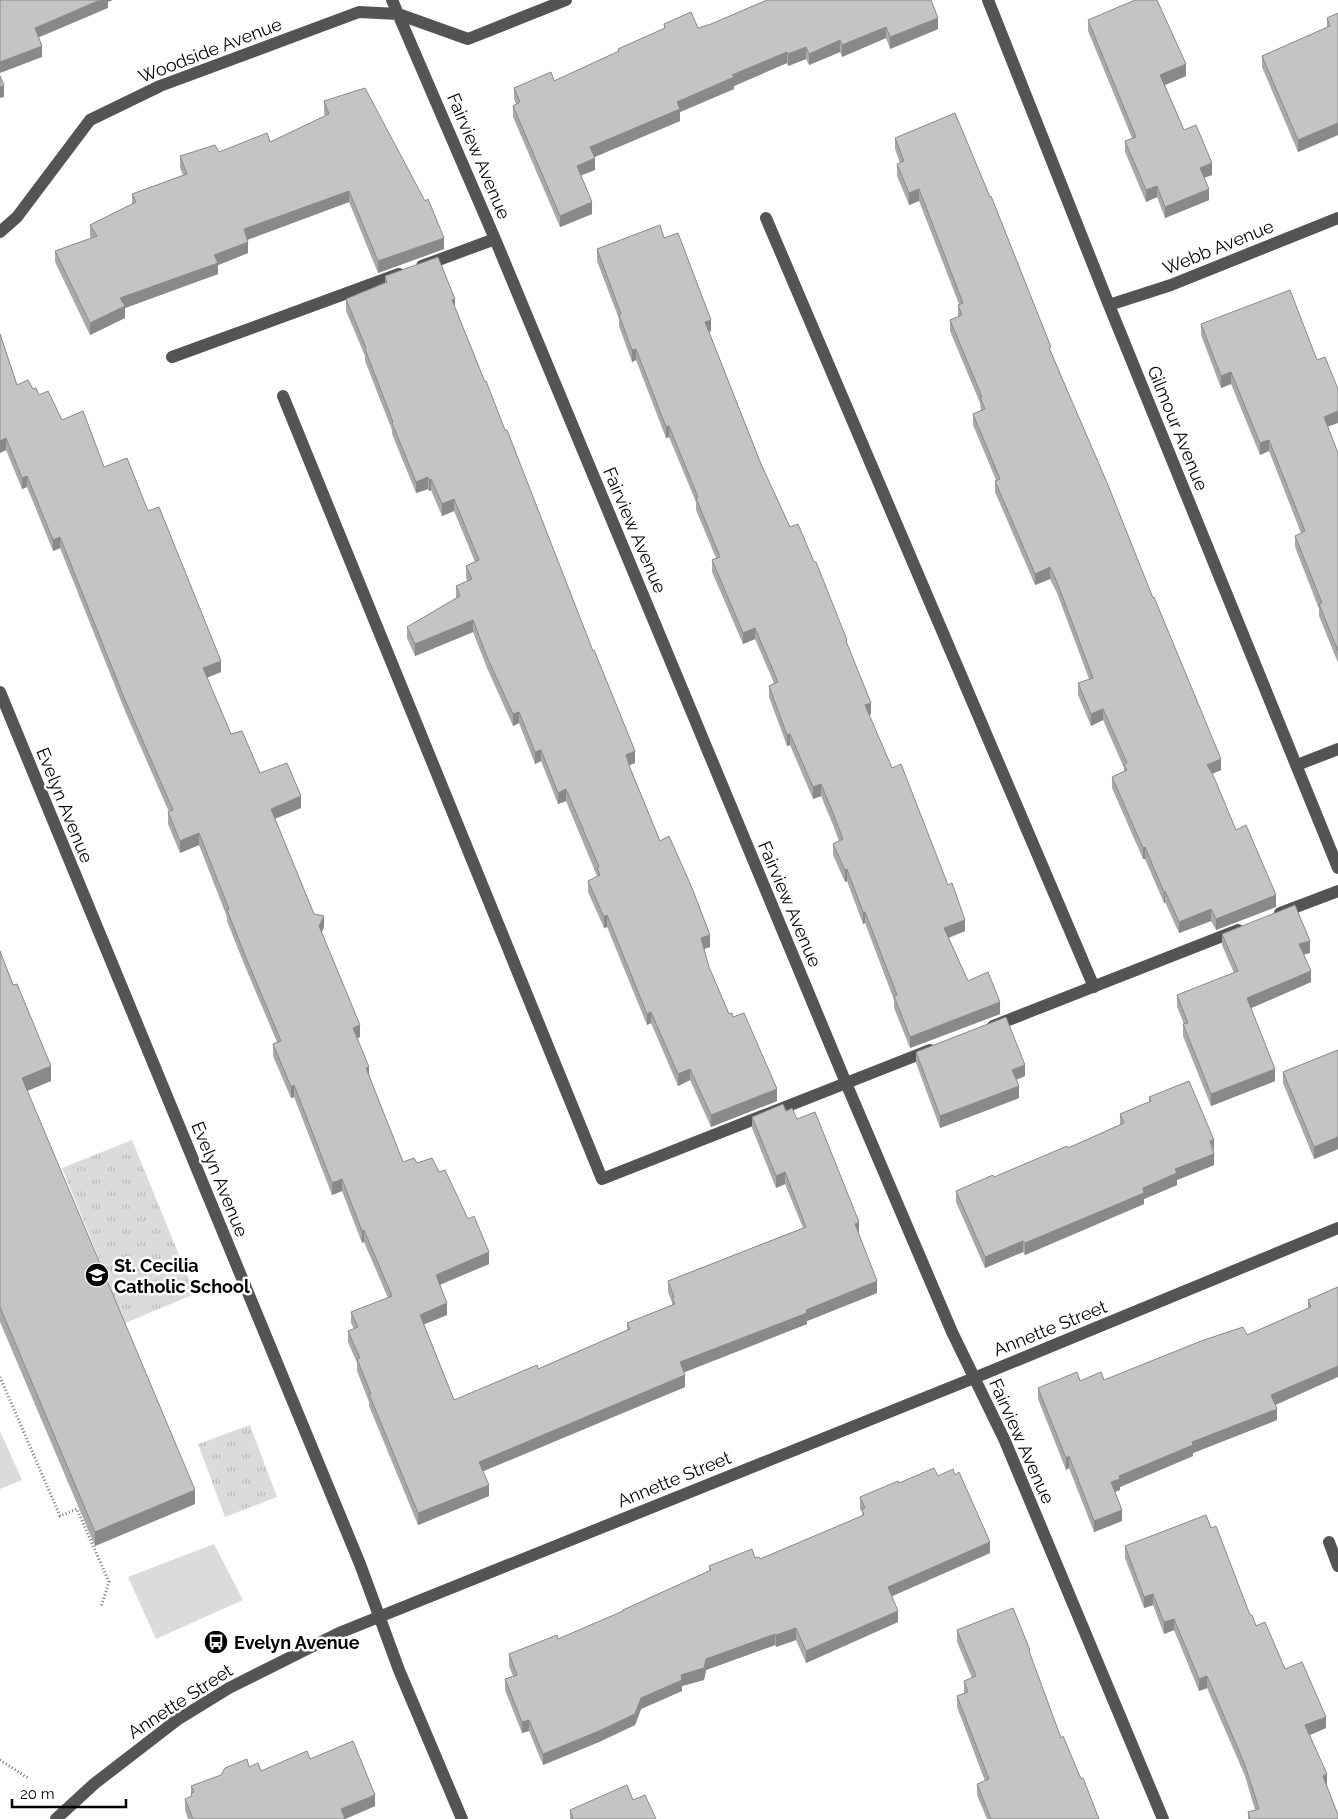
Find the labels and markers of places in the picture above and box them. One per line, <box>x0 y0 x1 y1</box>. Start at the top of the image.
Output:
place label: St. Cecilia Catholic School <box>114 1255 250 1297</box>
school or university icon: St. Cecilia Catholic School <box>84 1262 110 1288</box>
bus stop icon: Evelyn Avenue <box>203 1629 229 1655</box>
place label: Evelyn Avenue <box>234 1632 360 1653</box>

